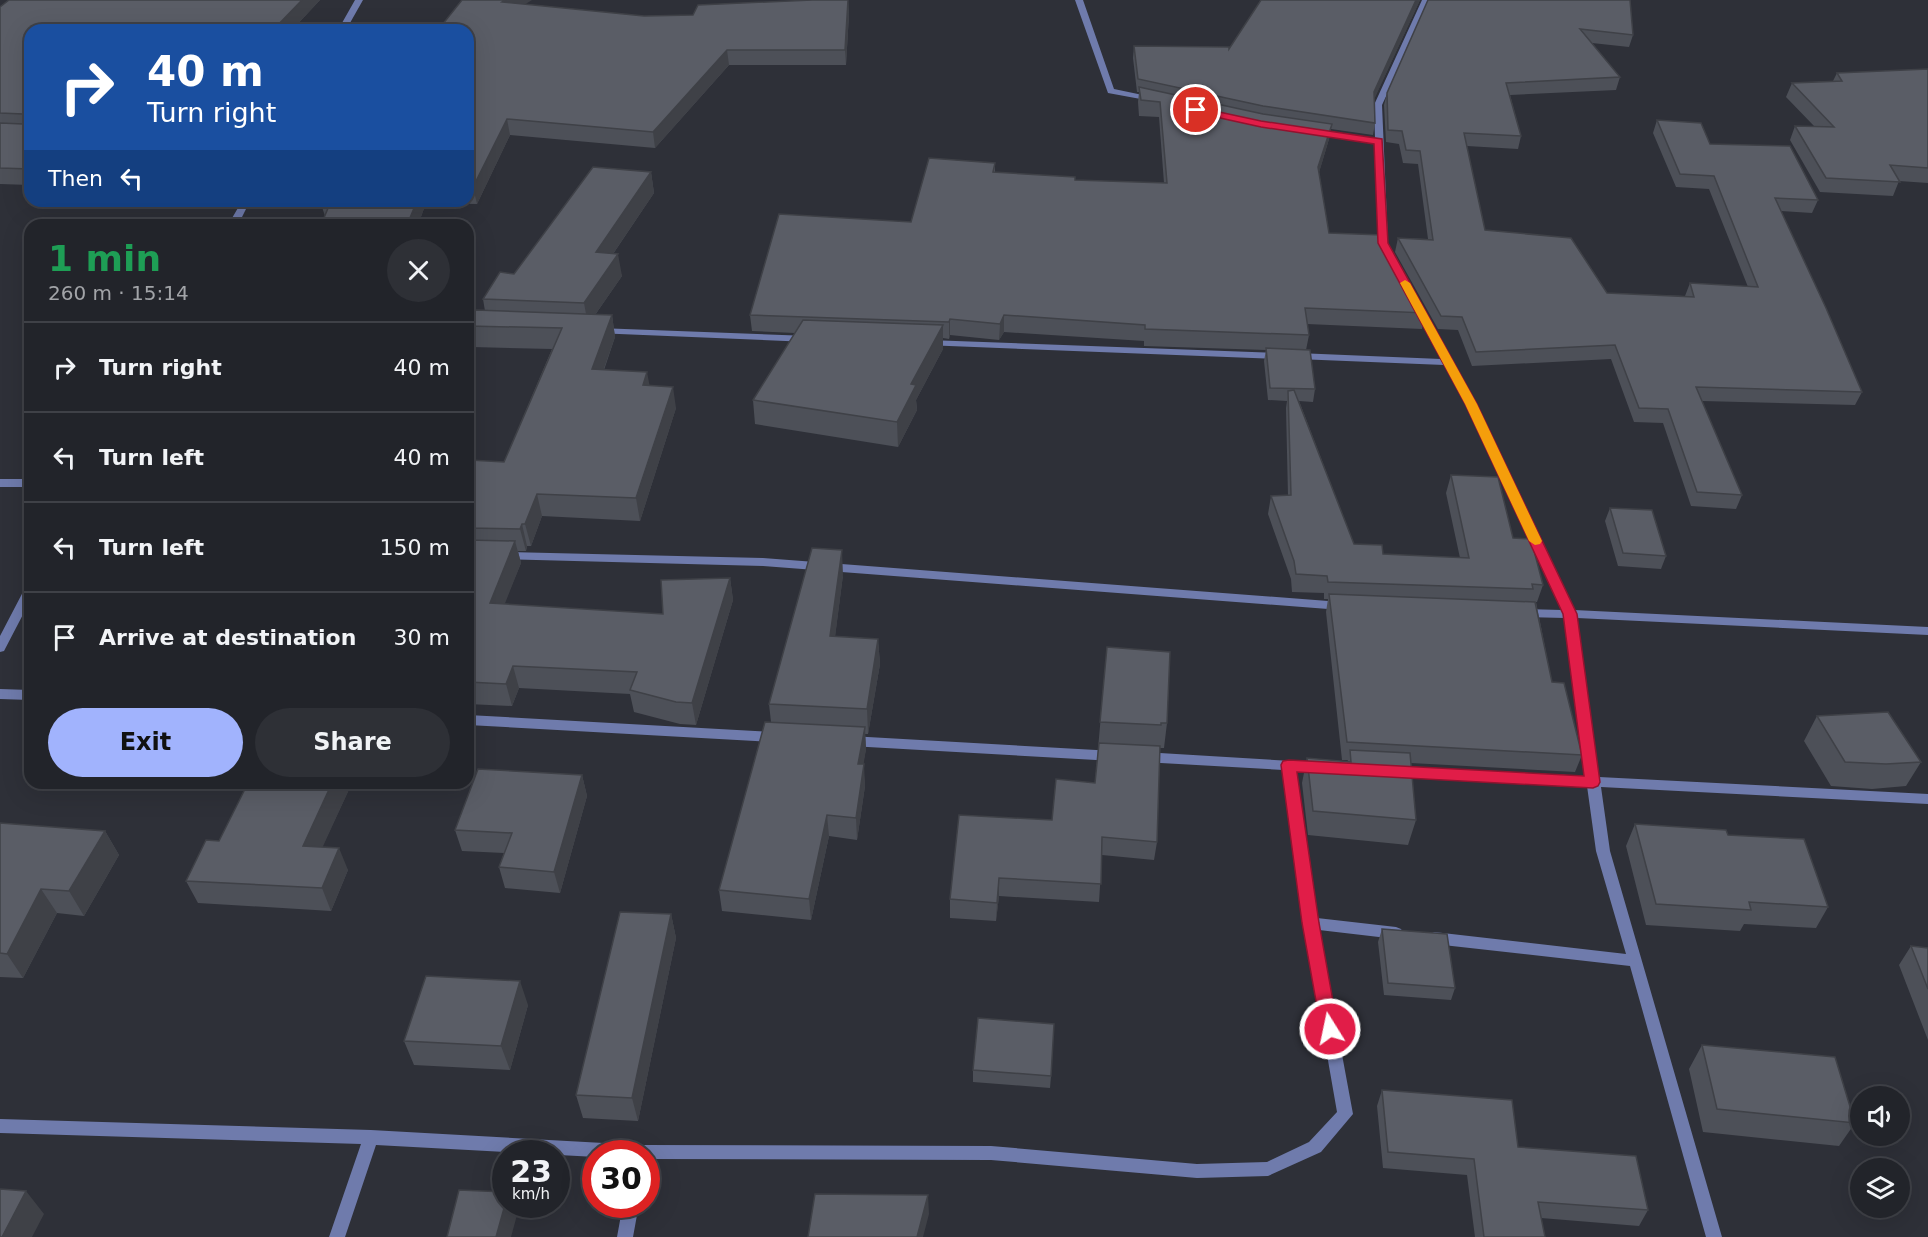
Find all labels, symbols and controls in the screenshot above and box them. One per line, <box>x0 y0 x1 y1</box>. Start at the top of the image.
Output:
text: 40 m <box>147 47 264 96</box>
icon: right <box>48 48 126 126</box>
pin <box>1170 84 1221 135</box>
icon: arrive <box>1179 93 1212 126</box>
text: Turn right <box>147 97 276 128</box>
icon: left <box>115 162 148 195</box>
text: Then <box>48 166 103 191</box>
text: 1 min <box>48 238 161 279</box>
button: close <box>387 239 450 302</box>
text: 260 m · 15:14 <box>48 281 189 305</box>
icon: right <box>48 351 81 384</box>
text: Turn right <box>99 355 222 380</box>
text: 40 m <box>394 355 450 380</box>
icon: left <box>48 441 81 474</box>
text: Turn left <box>99 445 204 470</box>
text: 40 m <box>394 445 450 470</box>
icon: left <box>48 531 81 564</box>
text: Turn left <box>99 535 204 560</box>
text: 150 m <box>380 535 450 560</box>
icon: arrive <box>48 621 81 654</box>
text: Arrive at destination <box>99 625 356 650</box>
text: 30 m <box>394 625 450 650</box>
button: Exit <box>48 708 243 777</box>
button: Share <box>255 708 450 777</box>
position arrow <box>1298 997 1362 1061</box>
map controls <box>1850 1086 1910 1218</box>
button: sound <box>1850 1086 1910 1146</box>
speed limit sign: 30 <box>582 1140 660 1218</box>
text: 23 <box>510 1154 552 1189</box>
button: layers <box>1850 1158 1910 1218</box>
text: km/h <box>512 1185 550 1203</box>

